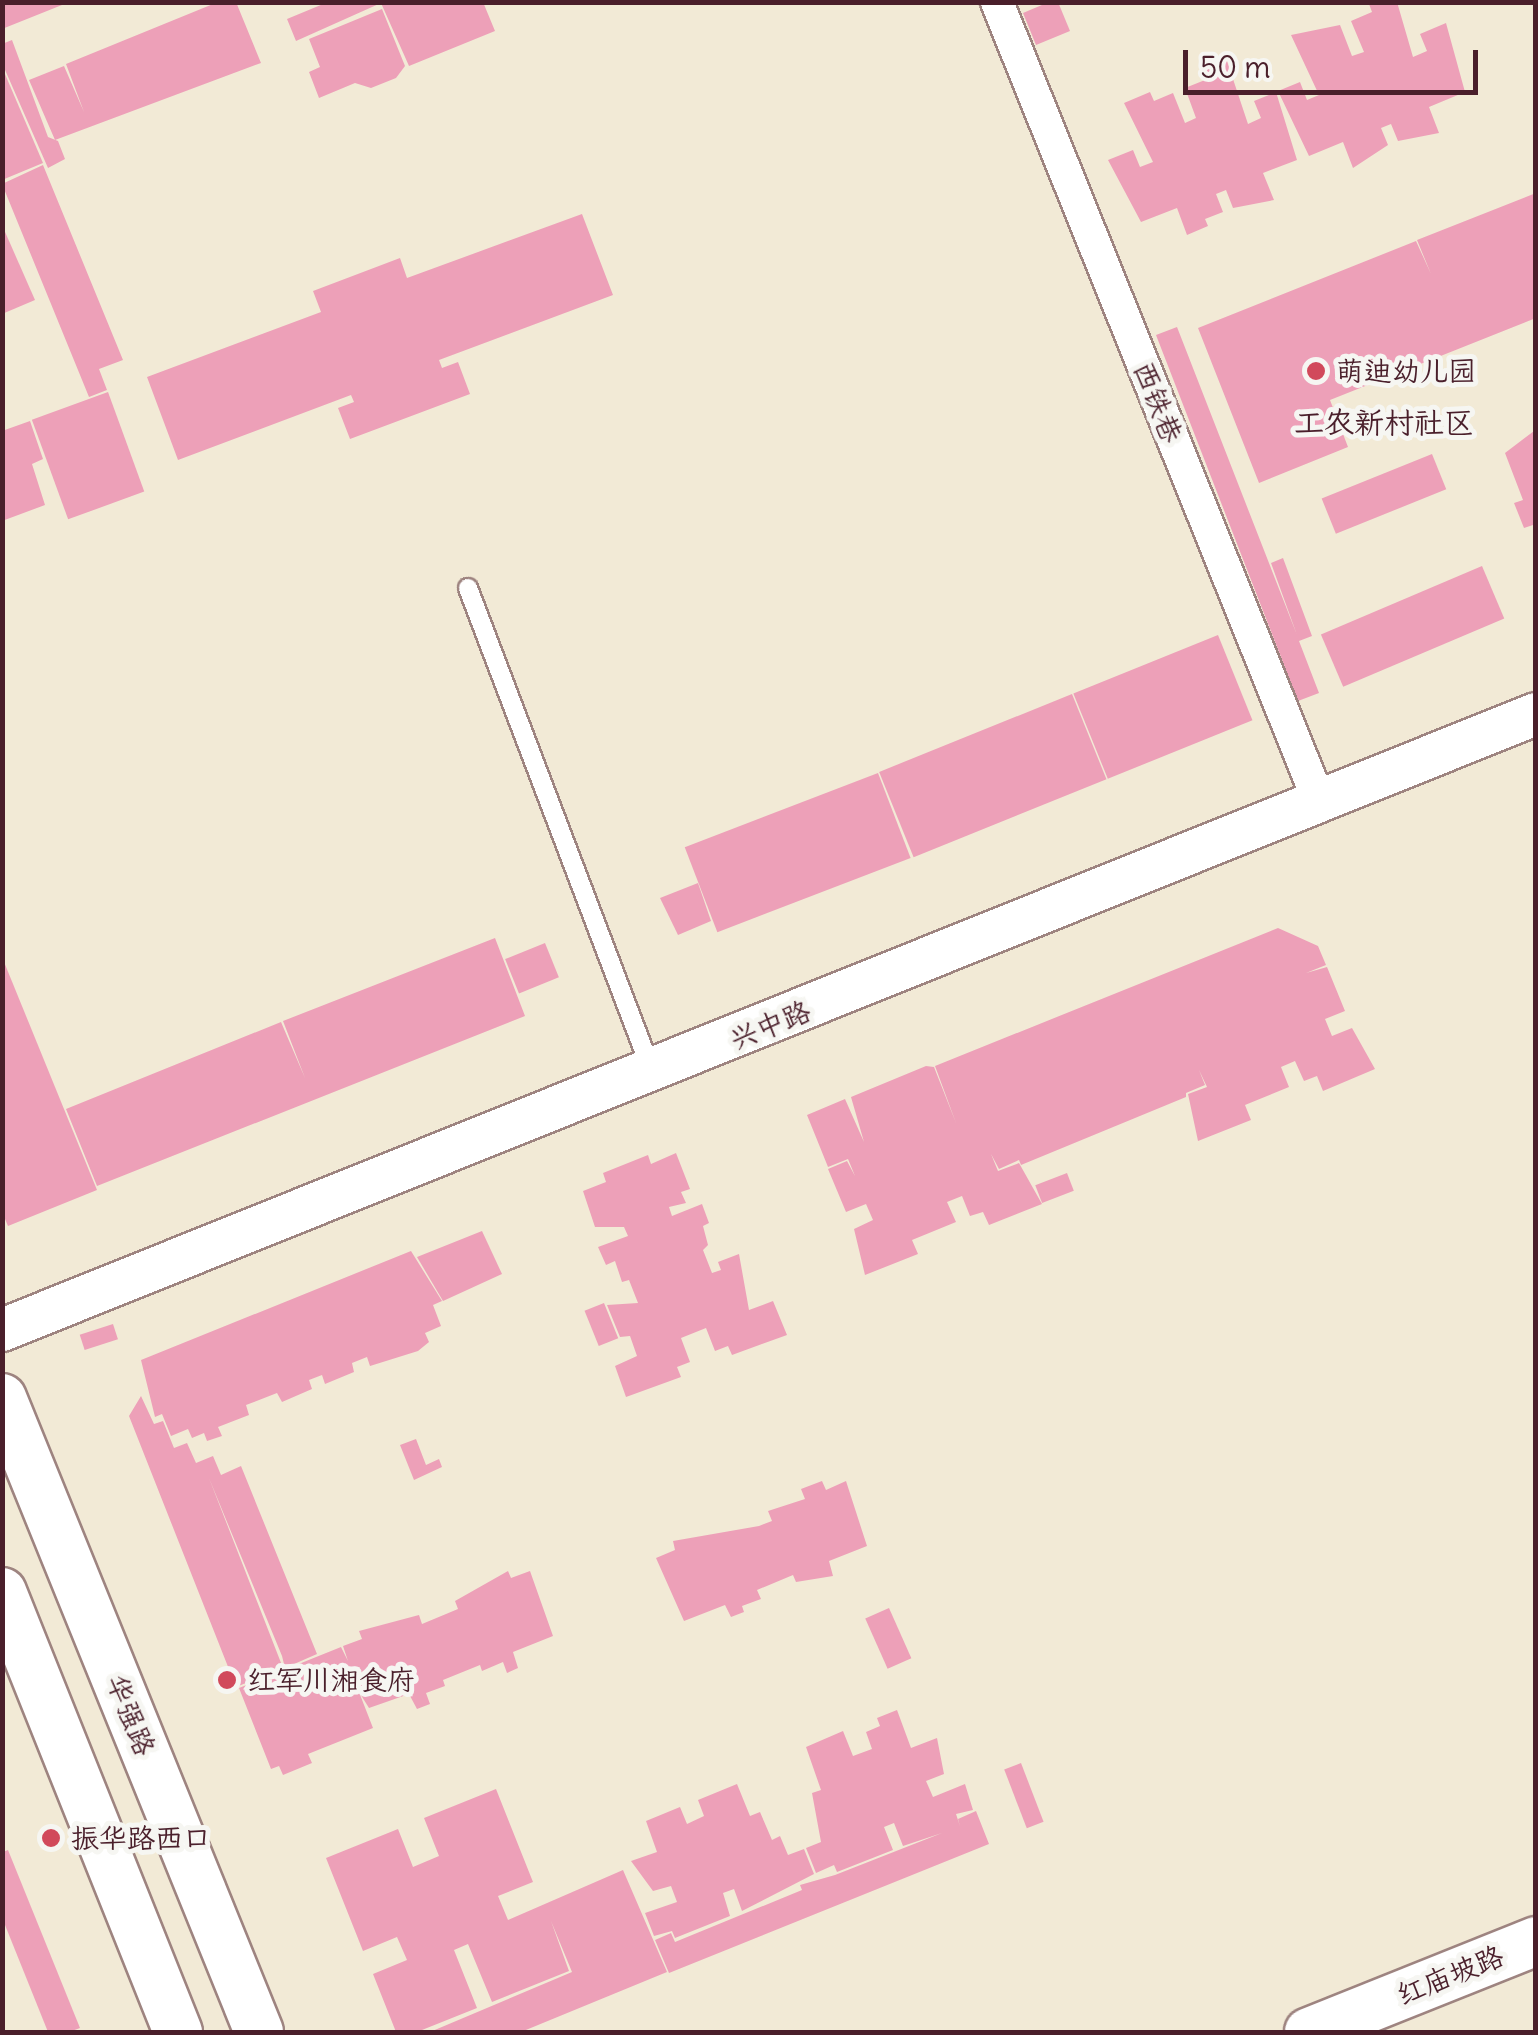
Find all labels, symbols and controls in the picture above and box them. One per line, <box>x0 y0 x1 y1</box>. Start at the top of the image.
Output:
scale bar <box>1188 30 1483 92</box>
text: 50 m <box>1200 48 1270 86</box>
place label: 萌迪幼儿园 <box>1336 354 1476 388</box>
street label: 西铁巷 <box>1127 357 1189 447</box>
marker: 萌迪幼儿园 <box>1305 360 1327 382</box>
district label: 工农新村社区 <box>1294 404 1474 440</box>
street label: 兴中路 <box>725 994 815 1056</box>
place label: 红军川湘食府 <box>247 1663 415 1697</box>
marker: 红军川湘食府 <box>216 1669 238 1691</box>
street label: 华强路 <box>100 1670 162 1760</box>
place label: 振华路西口 <box>71 1821 211 1855</box>
marker: 振华路西口 <box>40 1827 62 1849</box>
street label: 红庙坡路 <box>1392 1938 1508 2012</box>

